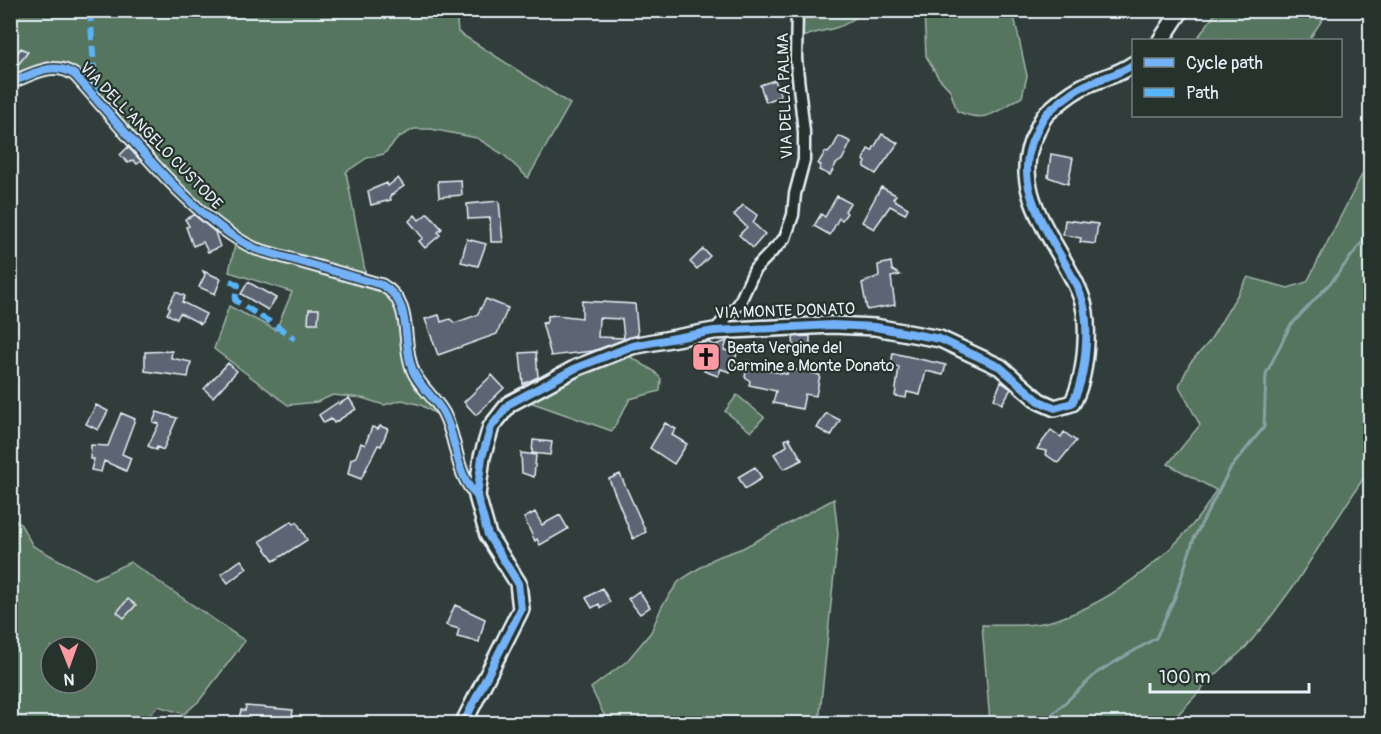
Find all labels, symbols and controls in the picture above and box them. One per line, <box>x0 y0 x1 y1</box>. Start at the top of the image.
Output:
street label: VIA DELLA PALMA <box>773 32 797 160</box>
legend <box>1132 39 1342 117</box>
text: Cycle path <box>1186 52 1263 75</box>
street label: VIA DELL'ANGELO CUSTODE <box>75 58 227 214</box>
text: Path <box>1186 82 1219 105</box>
street label: VIA MONTE DONATO <box>715 299 855 323</box>
place label: Beata Vergine del Carmine a Monte Donato <box>727 338 895 376</box>
church icon: Beata Vergine del Carmine a Monte Donato <box>690 341 722 373</box>
north arrow <box>39 635 99 695</box>
scale bar <box>1150 656 1309 694</box>
text: 100 m <box>1159 666 1211 689</box>
text: N <box>63 669 75 689</box>

